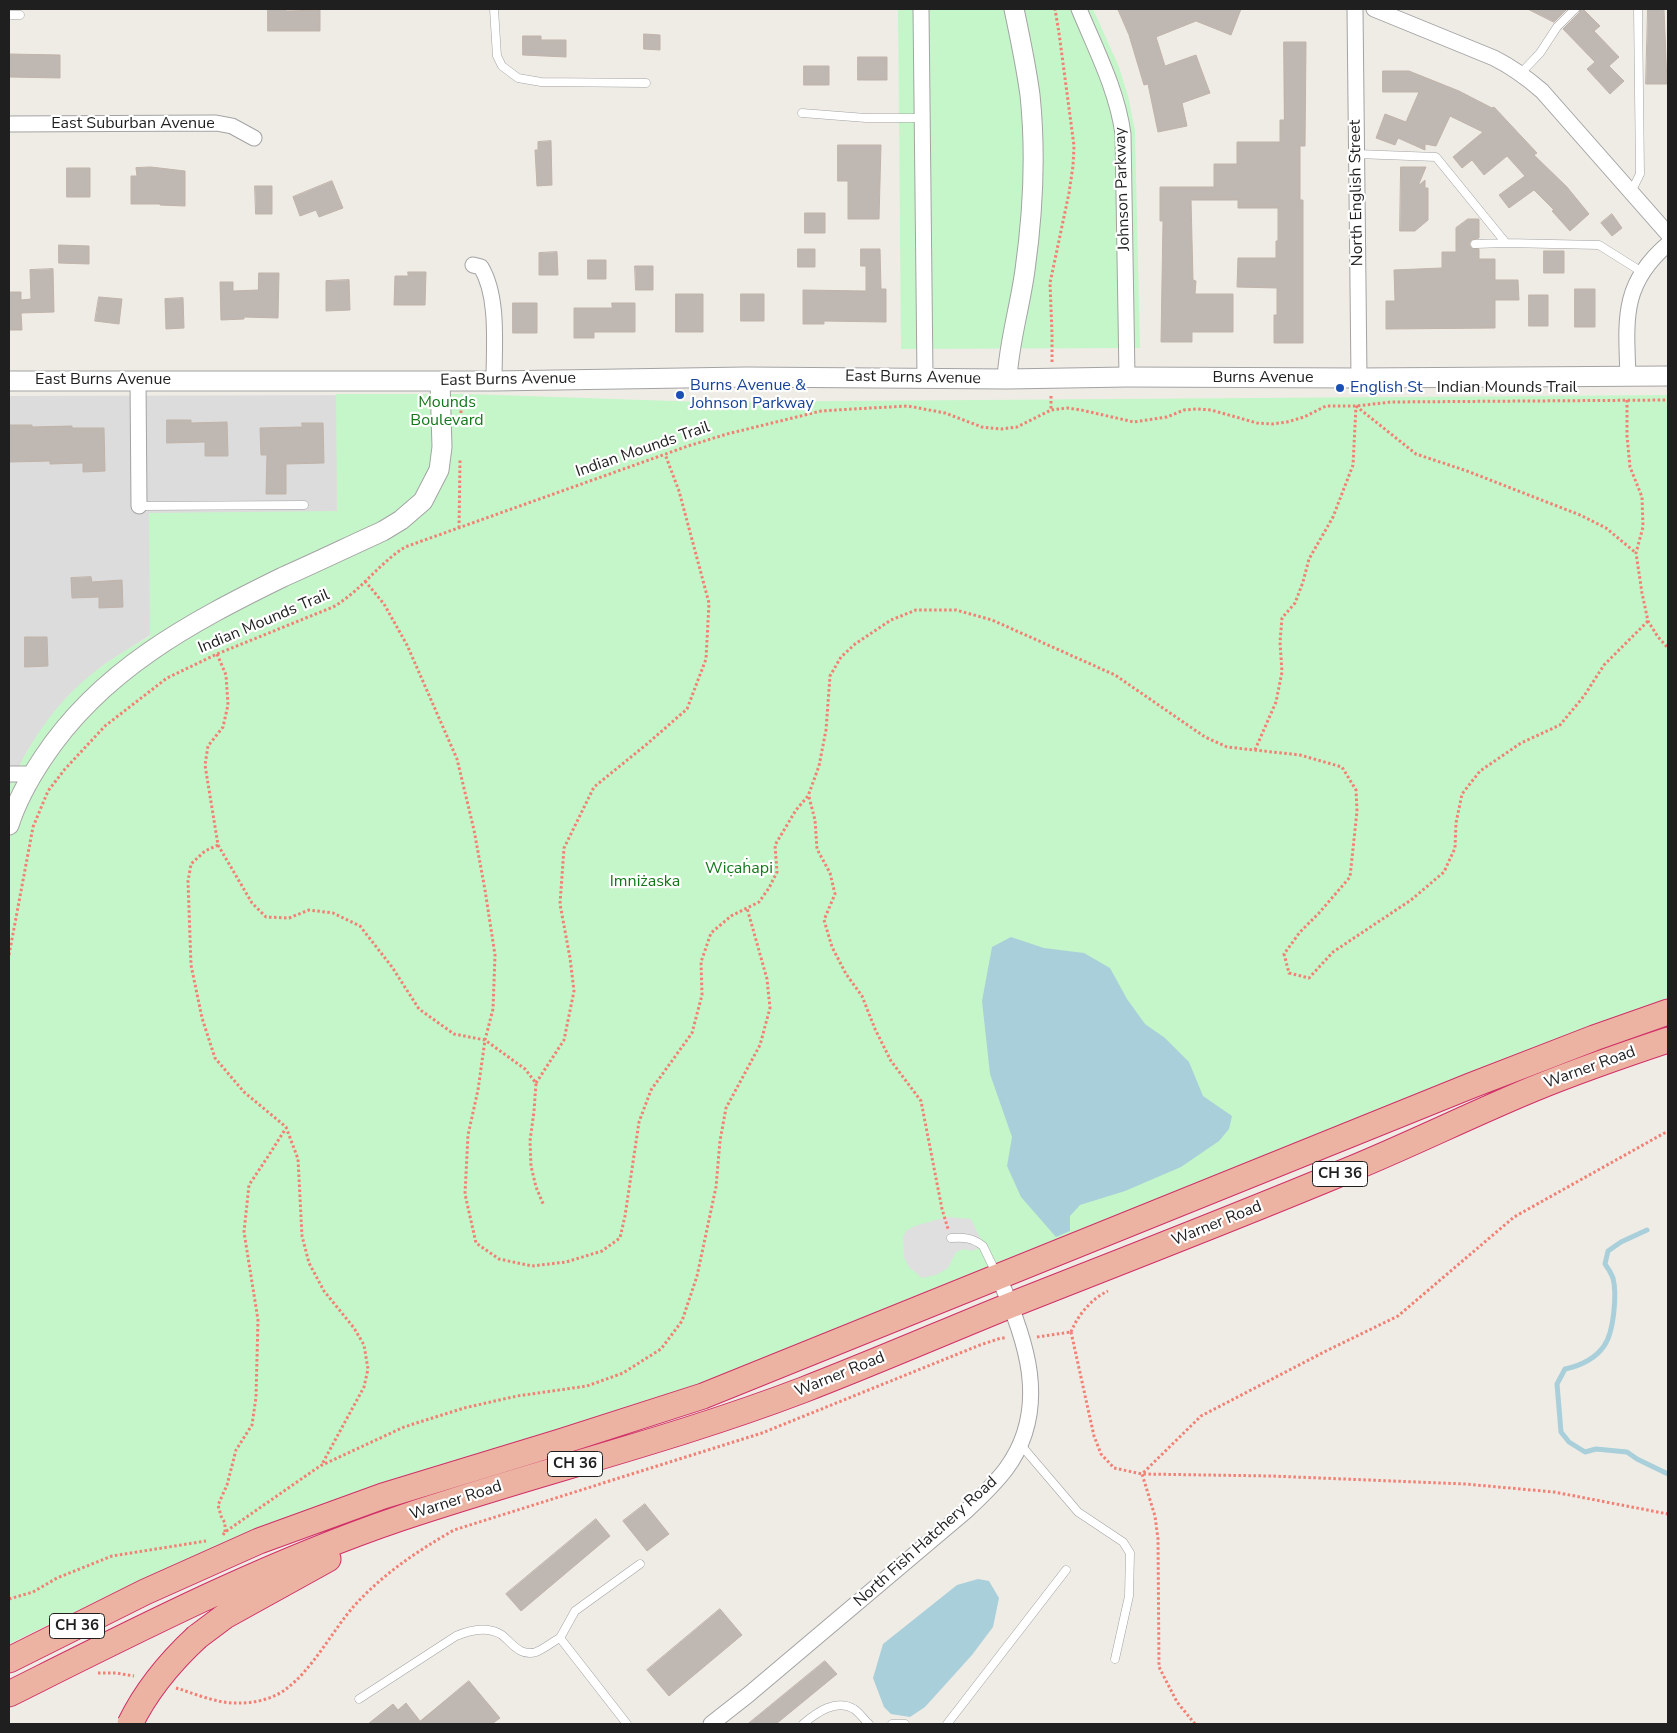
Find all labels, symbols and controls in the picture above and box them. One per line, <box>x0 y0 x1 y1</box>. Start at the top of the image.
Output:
street label: East Suburban Avenue <box>51 114 215 134</box>
street label: North English Street <box>1346 120 1368 266</box>
street label: Johnson Parkway <box>1111 127 1135 251</box>
street label: East Burns Avenue <box>845 367 981 389</box>
street label: Burns Avenue <box>1213 368 1313 388</box>
street label: East Burns Avenue <box>440 369 576 391</box>
street label: East Burns Avenue <box>35 370 171 390</box>
place label: Burns Avenue & Johnson Parkway <box>690 376 814 414</box>
place label: English St <box>1350 378 1423 398</box>
street label: Indian Mounds Trail <box>1437 378 1577 398</box>
marker: English St <box>1334 382 1346 394</box>
marker: Burns Avenue & Johnson Parkway <box>674 389 686 401</box>
park label: Mounds Boulevard <box>410 393 484 431</box>
street label: Indian Mounds Trail <box>573 418 713 482</box>
street label: Indian Mounds Trail <box>196 586 332 658</box>
park label: Wic̣aḣapi <box>705 859 773 879</box>
park label: Imniżaska <box>610 872 680 892</box>
street label: Warner Road <box>1542 1043 1638 1093</box>
road number: CH 36 <box>1312 1162 1368 1186</box>
street label: Warner Road <box>1169 1197 1265 1251</box>
street label: Warner Road <box>792 1348 888 1402</box>
road number: CH 36 <box>548 1452 602 1476</box>
street label: North Fish Hatchery Road <box>850 1473 1002 1611</box>
street label: Warner Road <box>408 1477 504 1525</box>
road number: CH 36 <box>50 1614 104 1638</box>

